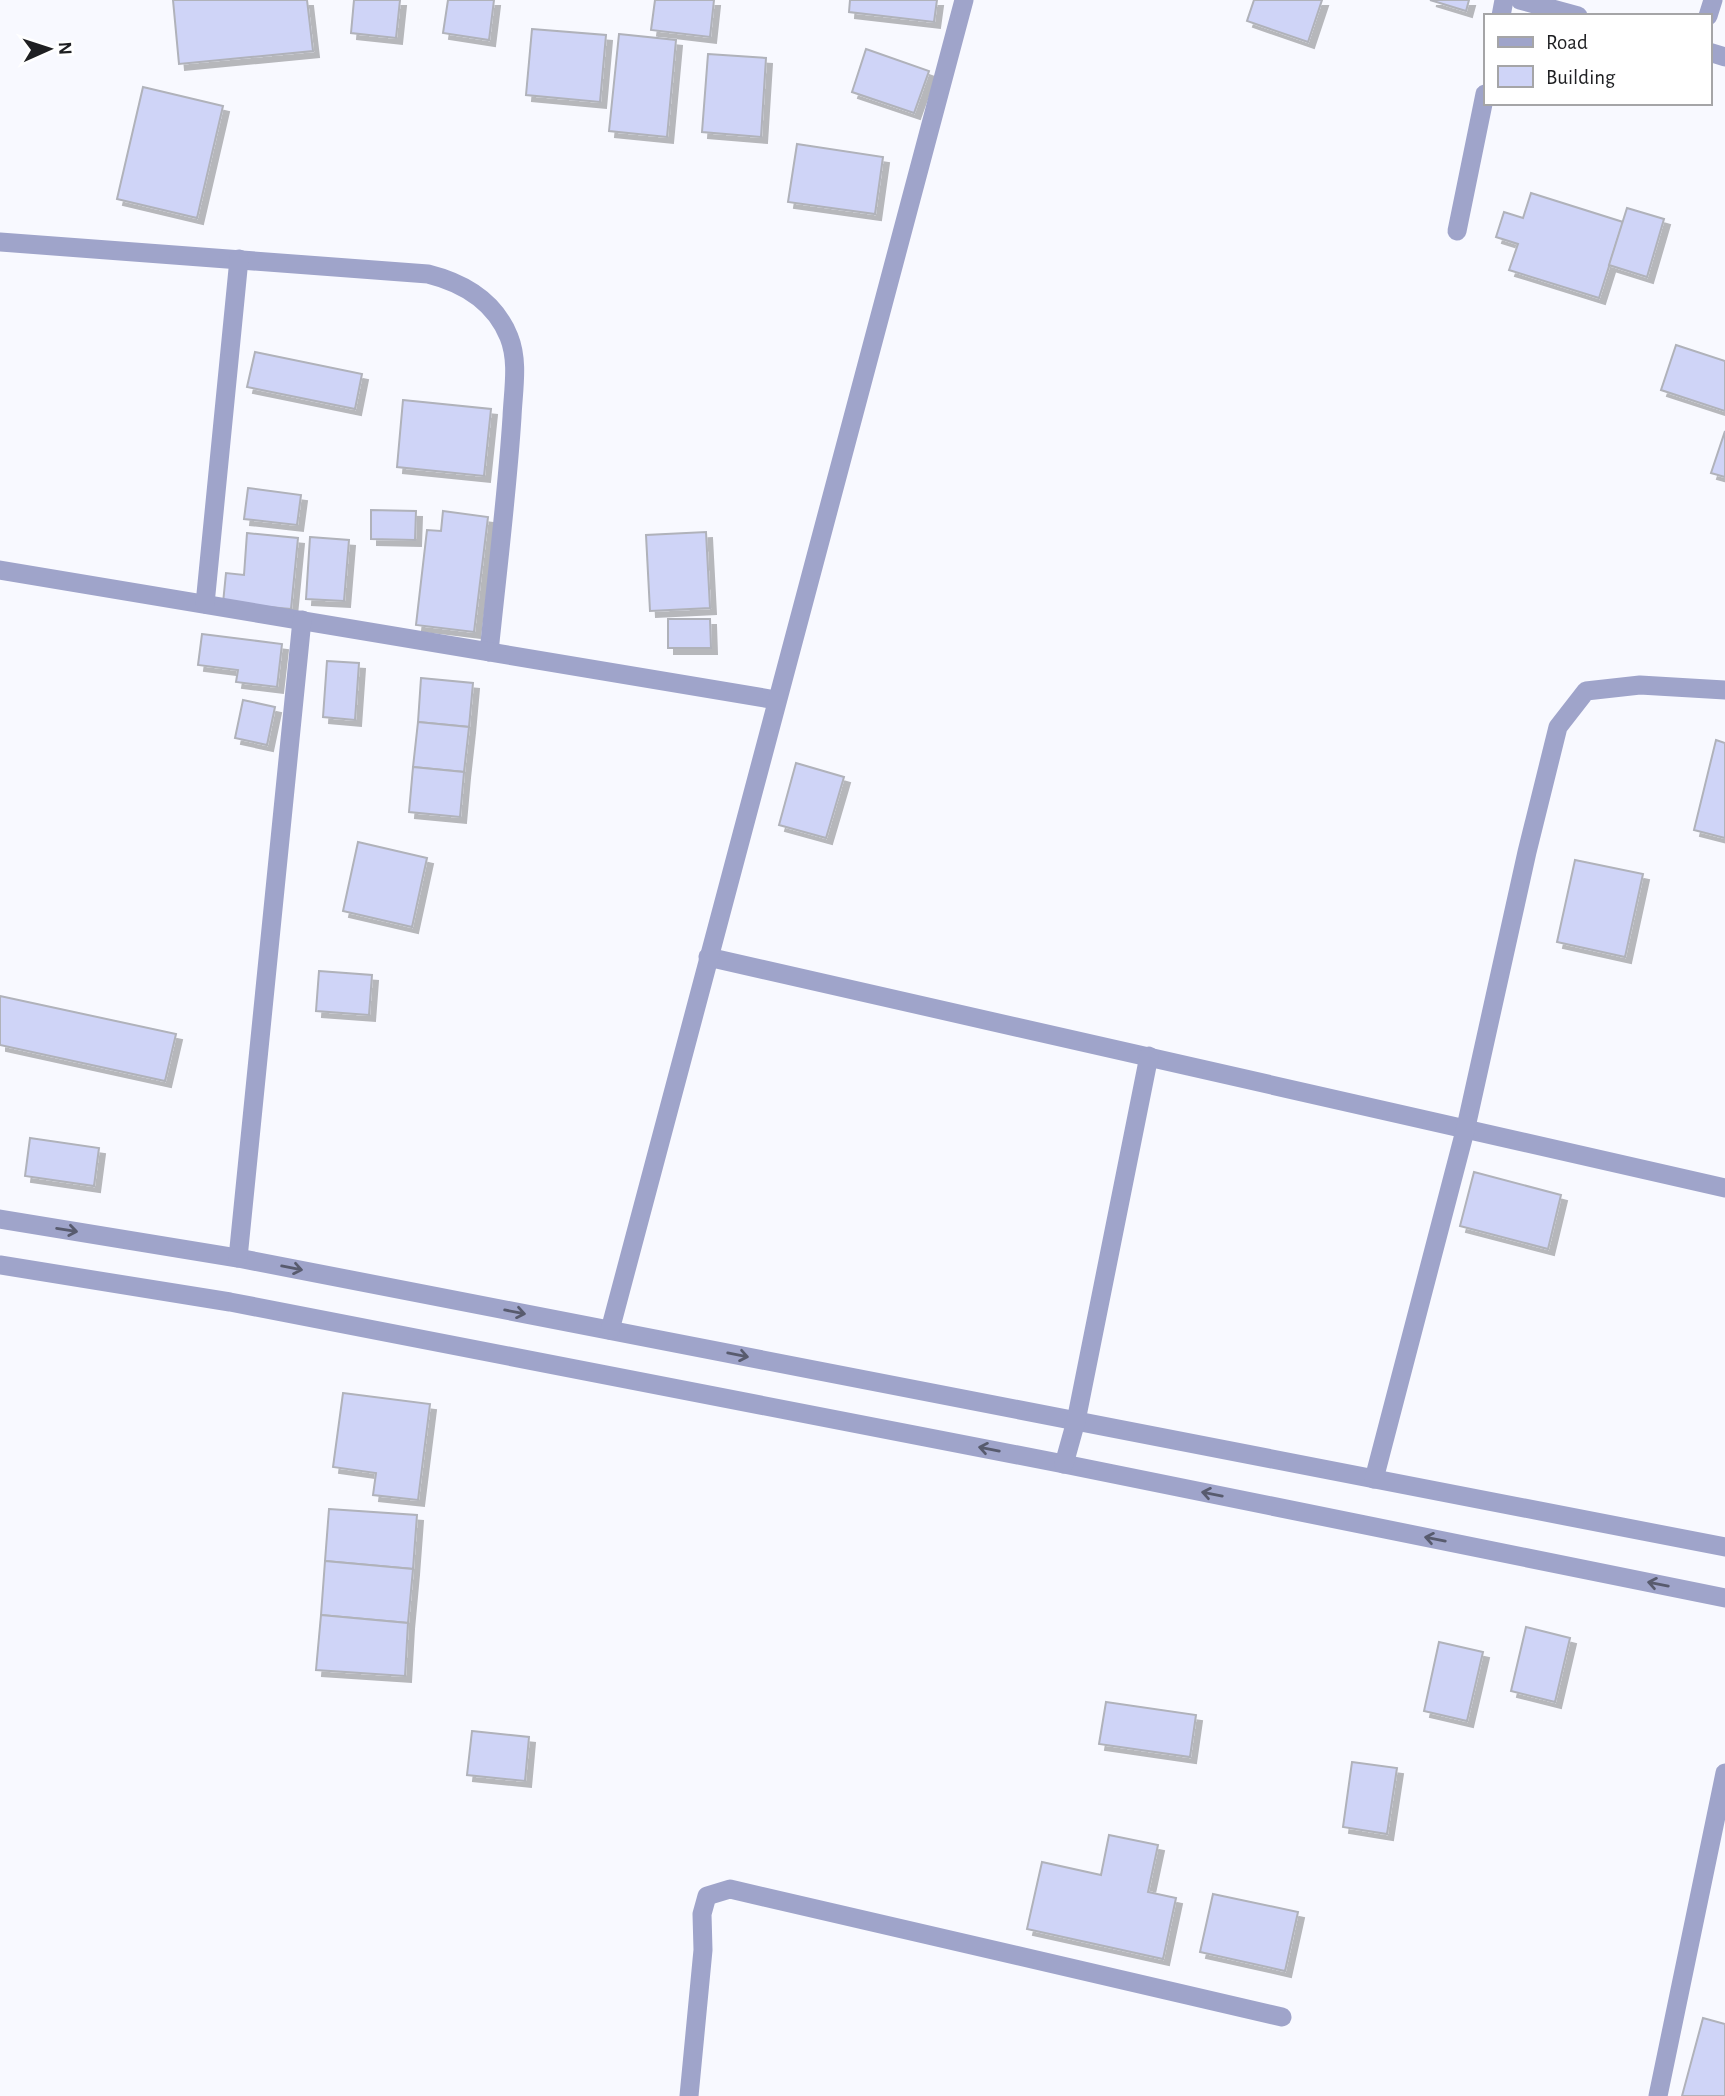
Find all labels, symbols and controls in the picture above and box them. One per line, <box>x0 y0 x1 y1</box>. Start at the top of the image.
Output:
north arrow <box>14 14 84 84</box>
legend <box>1484 14 1711 105</box>
text: Road <box>1546 32 1588 53</box>
text: N <box>55 41 74 55</box>
text: Building <box>1546 67 1616 88</box>
one-way arrow <box>55 1224 78 1237</box>
one-way arrow <box>280 1262 303 1276</box>
one-way arrow <box>503 1305 526 1319</box>
one-way arrow <box>726 1349 749 1363</box>
one-way arrow <box>978 1442 1001 1455</box>
one-way arrow <box>1201 1486 1224 1500</box>
one-way arrow <box>1424 1532 1447 1545</box>
one-way arrow <box>1647 1577 1670 1591</box>

